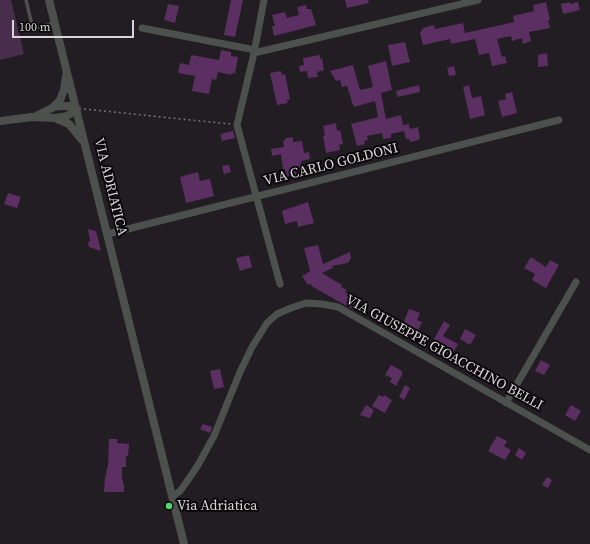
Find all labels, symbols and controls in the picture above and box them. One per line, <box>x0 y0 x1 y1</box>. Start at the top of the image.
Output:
scale bar <box>14 12 136 38</box>
text: 100 m <box>19 19 51 35</box>
street label: VIA ADRIATICA <box>90 136 130 238</box>
street label: VIA CARLO GOLDONI <box>262 140 400 190</box>
street label: VIA GIUSEPPE GIOACCHINO BELLI <box>343 292 545 414</box>
place label: Via Adriatica <box>177 498 257 514</box>
marker: Via Adriatica <box>164 501 174 511</box>

